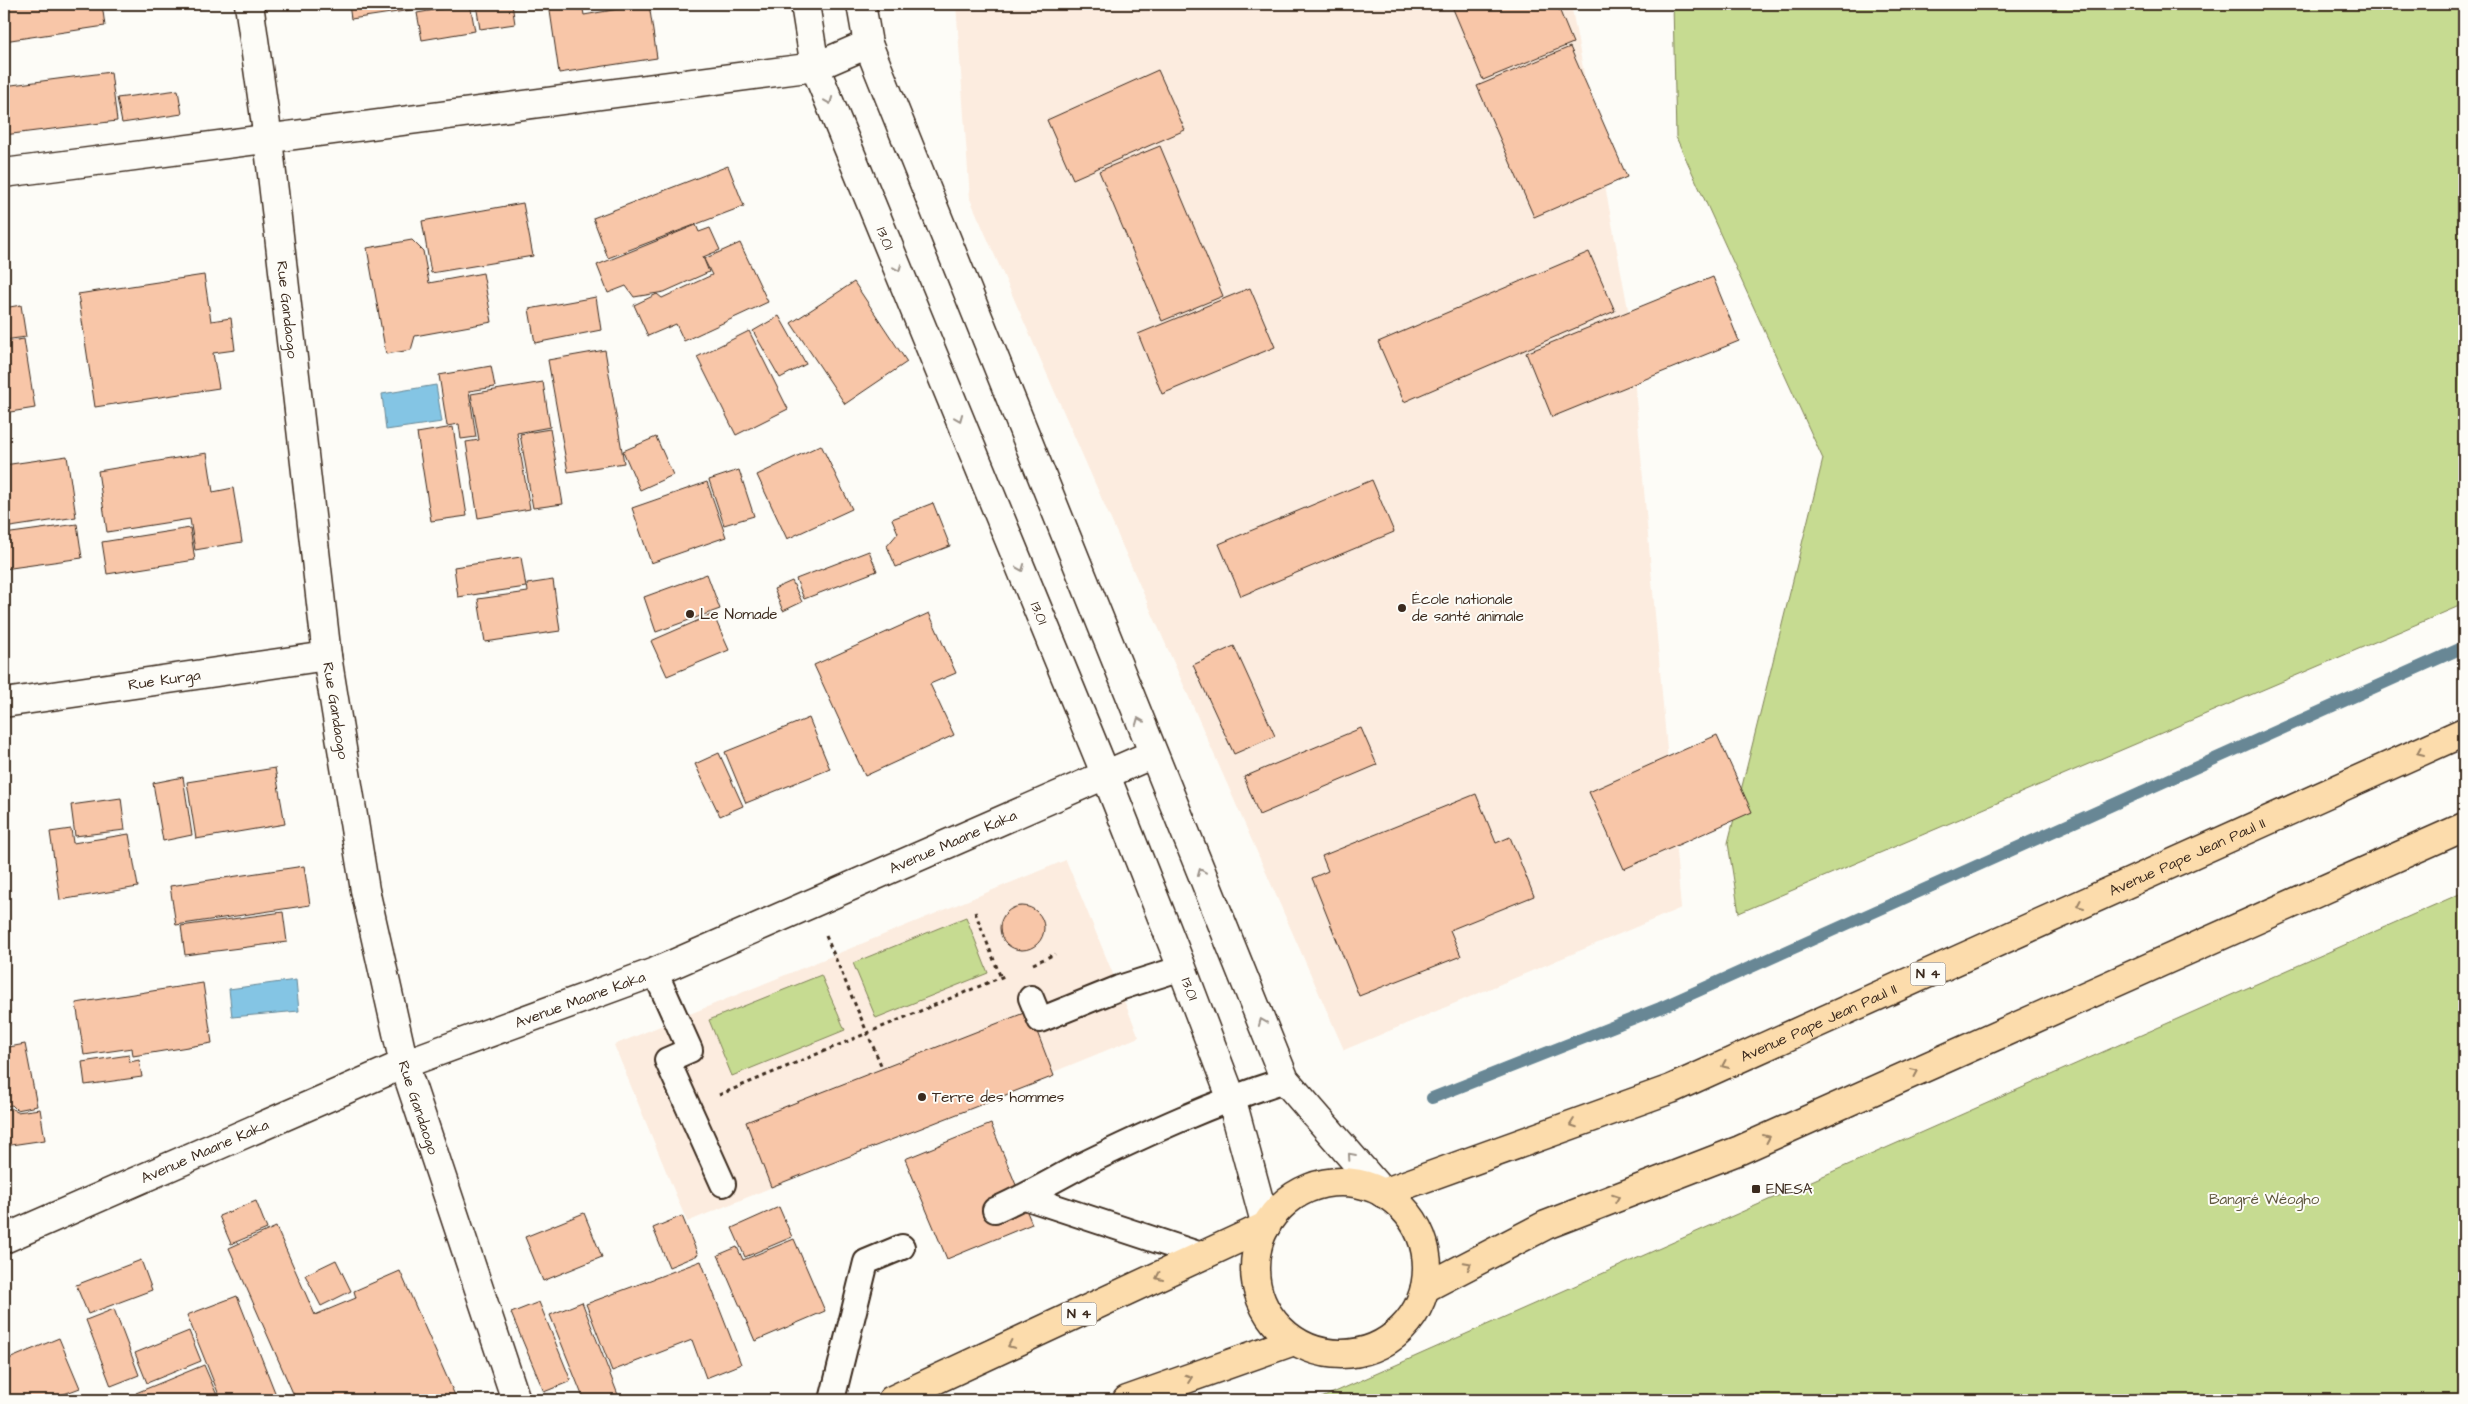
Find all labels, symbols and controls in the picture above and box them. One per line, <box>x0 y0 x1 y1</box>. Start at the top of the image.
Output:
one-way arrow <box>823 96 834 105</box>
street label: 13.01 <box>871 224 899 253</box>
street label: Rue Gandaogo <box>271 260 304 360</box>
one-way arrow <box>891 263 902 272</box>
one-way arrow <box>953 413 964 422</box>
one-way arrow <box>1016 564 1026 572</box>
place label: École nationale de santé animale <box>1412 589 1524 627</box>
street label: 13.01 <box>1025 598 1053 628</box>
marker: École nationale de santé animale <box>1396 602 1408 614</box>
place label: Le Nomade <box>700 604 777 625</box>
marker: Le Nomade <box>684 608 696 620</box>
street label: Rue Gandaogo <box>318 661 354 761</box>
street label: Rue Kurga <box>127 664 202 695</box>
one-way arrow <box>1135 717 1146 726</box>
one-way arrow <box>2416 746 2425 757</box>
street label: Avenue Maane Kaka <box>885 804 1020 879</box>
street label: Avenue Pape Jean Paul II <box>2105 812 2269 901</box>
one-way arrow <box>1196 868 1206 876</box>
one-way arrow <box>2076 899 2085 910</box>
road number: N 4 <box>1910 962 1946 986</box>
street label: Avenue Maane Kaka <box>512 966 649 1033</box>
street label: 13.01 <box>1176 974 1204 1003</box>
street label: Avenue Pape Jean Paul II <box>1737 978 1900 1067</box>
one-way arrow <box>1258 1018 1268 1027</box>
street label: Rue Gandaogo <box>393 1058 444 1158</box>
one-way arrow <box>1721 1059 1730 1069</box>
one-way arrow <box>1910 1068 1919 1078</box>
place label: Terre des hommes <box>932 1087 1065 1108</box>
marker: Terre des hommes <box>916 1091 928 1103</box>
street label: Avenue Maane Kaka <box>137 1114 272 1188</box>
one-way arrow <box>1569 1118 1578 1128</box>
one-way arrow <box>1762 1134 1771 1145</box>
one-way arrow <box>1347 1152 1356 1161</box>
place label: ENESA <box>1766 1179 1813 1200</box>
marker: ENESA <box>1750 1183 1762 1195</box>
park label: Bangré Wéogho <box>2209 1189 2320 1211</box>
one-way arrow <box>1611 1194 1619 1204</box>
one-way arrow <box>1463 1262 1472 1272</box>
one-way arrow <box>1155 1271 1164 1282</box>
road number: N 4 <box>1062 1302 1096 1326</box>
one-way arrow <box>1007 1339 1016 1350</box>
one-way arrow <box>1185 1374 1193 1384</box>

